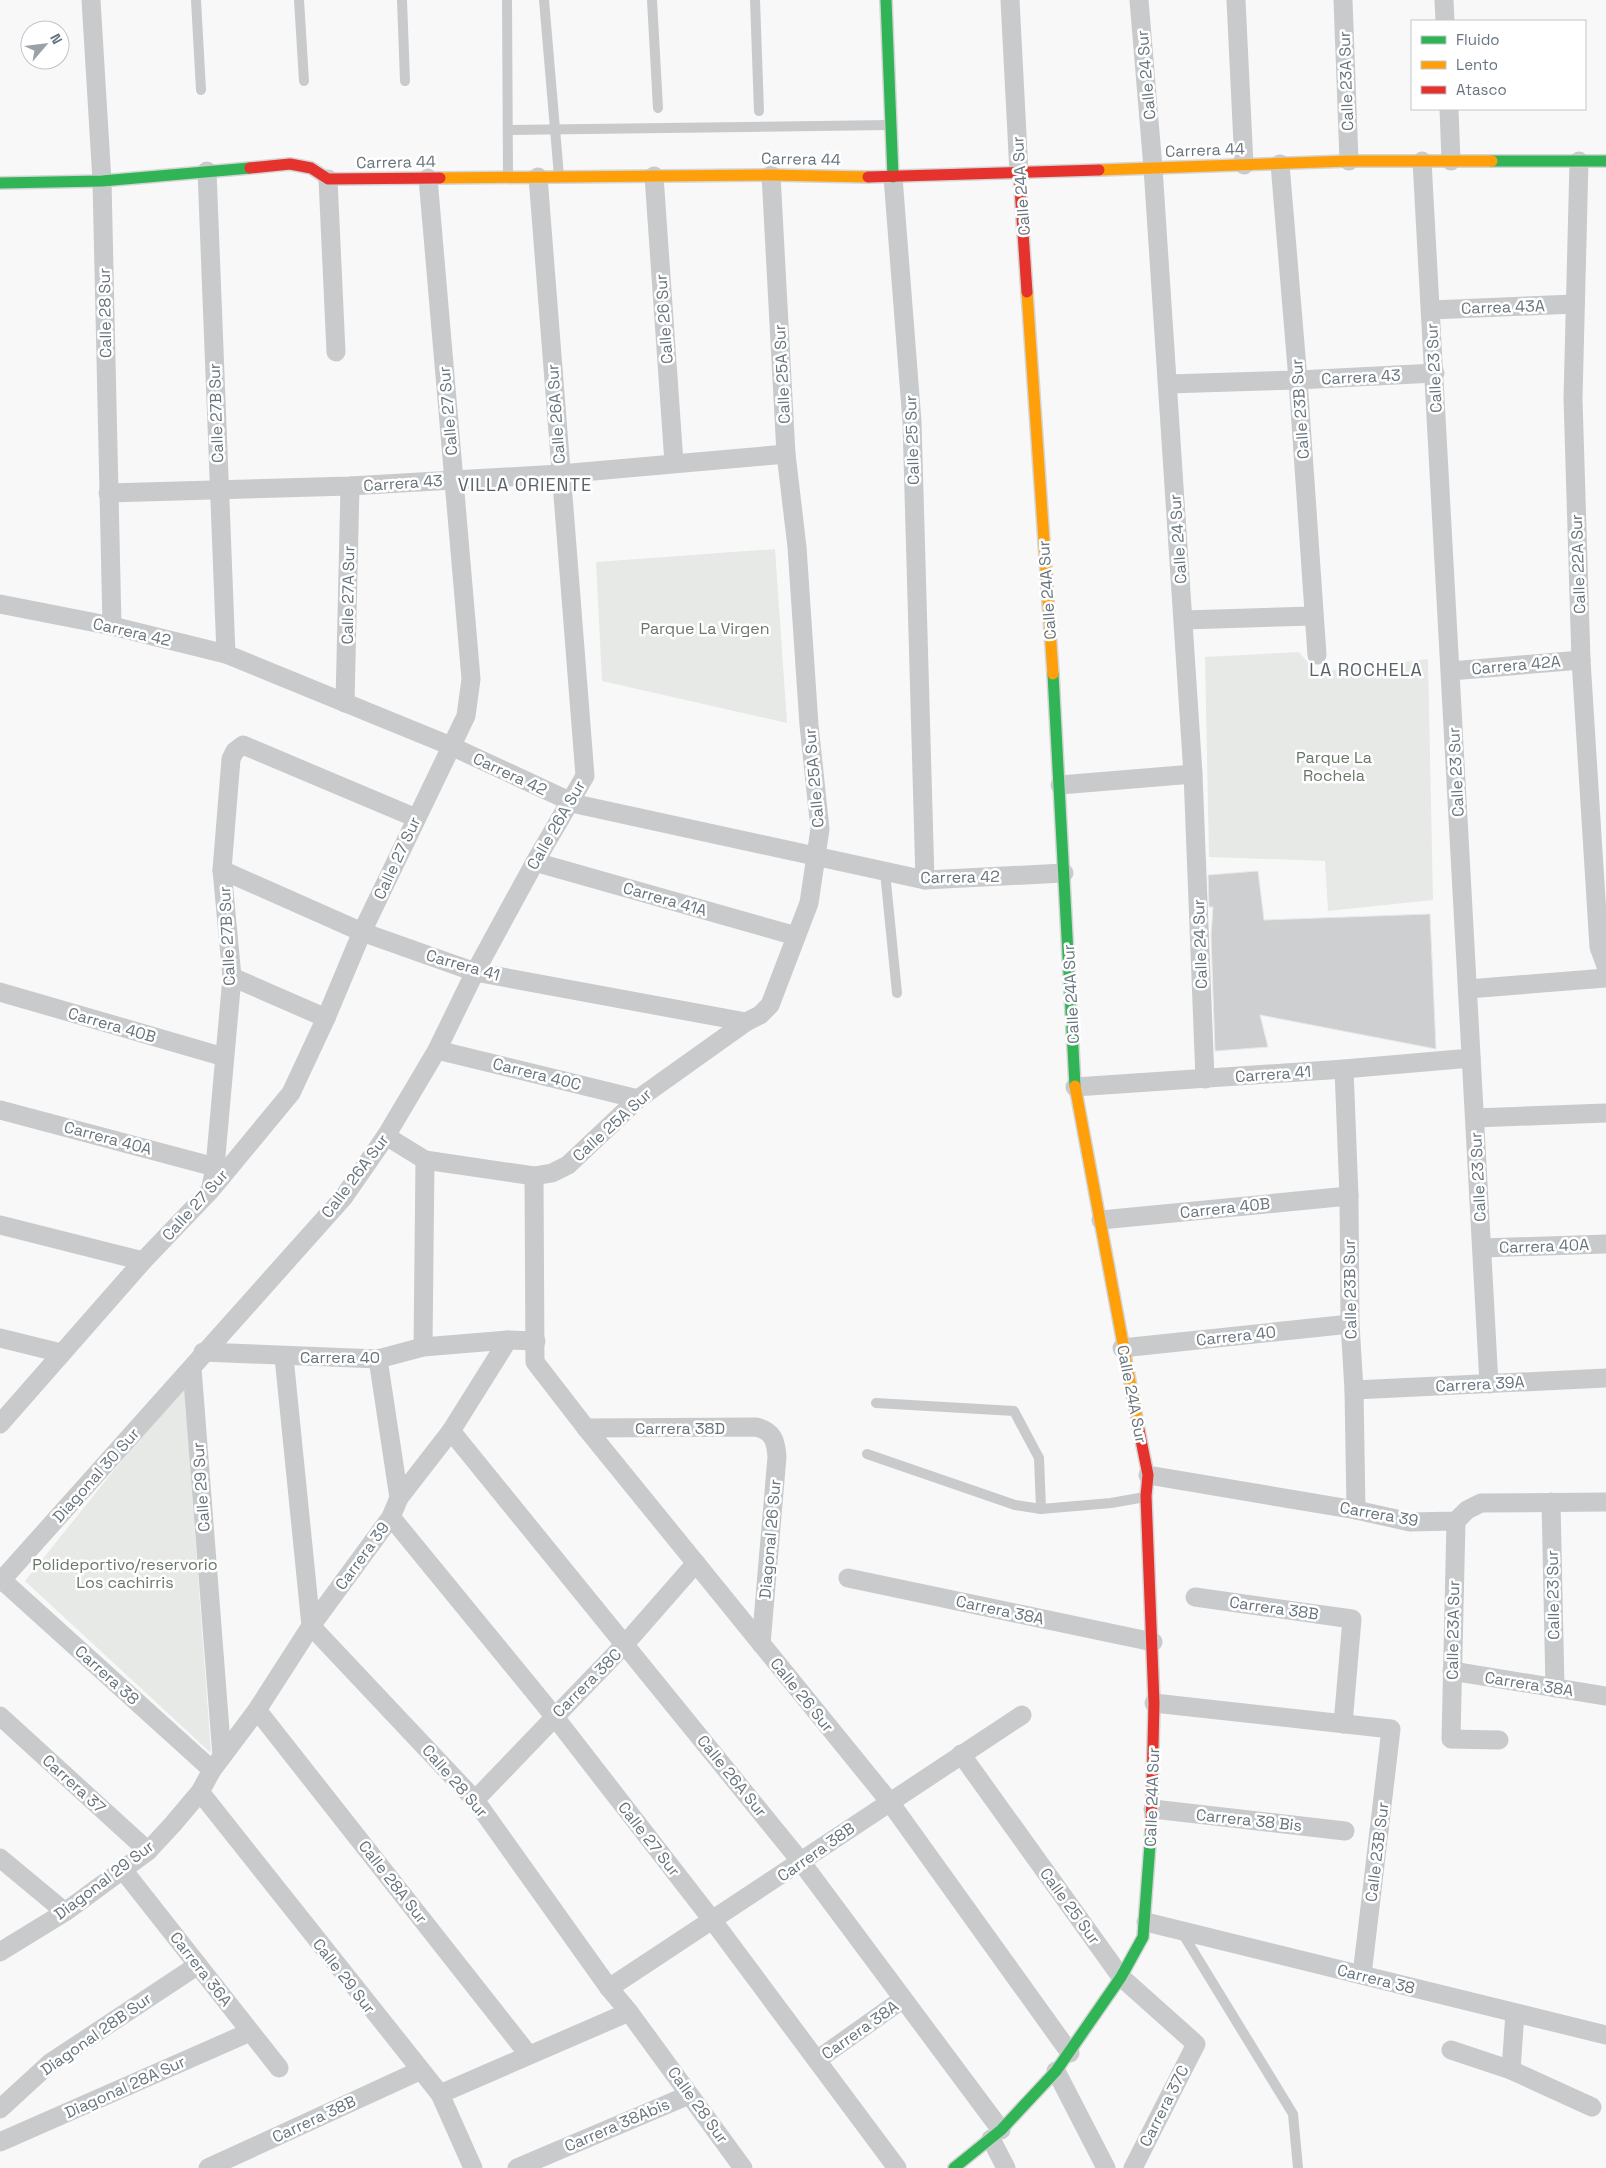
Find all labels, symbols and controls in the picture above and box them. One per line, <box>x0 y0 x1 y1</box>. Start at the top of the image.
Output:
north arrow <box>20 20 70 70</box>
legend <box>1411 20 1586 110</box>
street label: Calle 24 Sur <box>1132 29 1160 121</box>
text: Fluido <box>1456 30 1500 49</box>
text: N <box>46 31 67 47</box>
street label: Calle 23A Sur <box>1334 31 1358 131</box>
text: Lento <box>1456 55 1498 74</box>
text: Atasco <box>1456 80 1507 99</box>
street label: Calle 24A Sur <box>1007 136 1035 236</box>
street label: Carrera 44 <box>1165 138 1245 162</box>
street label: Carrera 44 <box>761 148 841 170</box>
street label: Carrera 44 <box>356 151 436 173</box>
street label: Calle 28 Sur <box>94 268 116 358</box>
street label: Calle 26 Sur <box>650 273 678 365</box>
street label: Carrea 43A <box>1461 295 1545 319</box>
street label: Calle 23 Sur <box>1421 323 1447 413</box>
street label: Calle 25A Sur <box>769 324 795 424</box>
street label: Calle 23B Sur <box>1286 358 1314 460</box>
street label: Calle 27B Sur <box>204 363 228 463</box>
street label: Calle 26A Sur <box>542 363 570 465</box>
street label: Carrera 43 <box>1321 364 1401 390</box>
street label: Calle 27 Sur <box>434 366 462 456</box>
street label: Calle 25 Sur <box>900 395 924 485</box>
street label: Carrera 43 <box>363 470 443 496</box>
district label: VILLA ORIENTE <box>458 473 592 496</box>
street label: Calle 24 Sur <box>1164 493 1192 585</box>
street label: Calle 22A Sur <box>1566 514 1590 614</box>
street label: Calle 24A Sur <box>1033 540 1061 640</box>
street label: Calle 27A Sur <box>337 545 359 645</box>
street label: Carrera 42 <box>91 613 173 651</box>
park label: Parque La Virgen <box>640 618 770 639</box>
street label: Carrera 42A <box>1470 651 1562 679</box>
district label: LA ROCHELA <box>1309 658 1423 681</box>
street label: Calle 25A Sur <box>799 727 829 829</box>
street label: Calle 23 Sur <box>1443 727 1469 817</box>
park label: Parque La Rochela <box>1296 747 1372 786</box>
street label: Carrera 42 <box>470 748 550 800</box>
street label: Calle 26A Sur <box>522 776 590 874</box>
street label: Calle 27 Sur <box>369 813 425 903</box>
street label: Carrera 42 <box>920 866 1000 888</box>
street label: Carrera 41A <box>621 877 709 921</box>
street label: Calle 27B Sur <box>214 886 240 986</box>
street label: Calle 24 Sur <box>1188 899 1212 989</box>
street label: Carrera 41 <box>424 944 502 986</box>
street label: Calle 24A Sur <box>1058 944 1084 1044</box>
street label: Carrera 40B <box>66 1002 158 1048</box>
street label: Carrera 40C <box>491 1053 583 1095</box>
street label: Carrera 41 <box>1234 1061 1312 1087</box>
street label: Calle 25A Sur <box>568 1084 656 1166</box>
street label: Carrera 40A <box>62 1116 154 1160</box>
street label: Calle 26A Sur <box>317 1130 393 1222</box>
street label: Calle 23 Sur <box>1465 1132 1491 1222</box>
street label: Calle 27 Sur <box>157 1165 233 1245</box>
street label: Carrera 40B <box>1179 1193 1271 1223</box>
street label: Carrera 40A <box>1499 1234 1589 1258</box>
street label: Calle 23B Sur <box>1339 1239 1361 1339</box>
street label: Carrera 40 <box>1195 1321 1277 1351</box>
street label: Calle 24A Sur <box>1112 1343 1152 1445</box>
street label: Carrera 40 <box>300 1347 380 1368</box>
street label: Carrera 39A <box>1435 1371 1525 1397</box>
street label: Carrera 38D <box>635 1418 725 1439</box>
street label: Diagonal 30 Sur <box>48 1423 144 1527</box>
street label: Calle 29 Sur <box>187 1441 215 1533</box>
street label: Diagonal 26 Sur <box>754 1478 786 1600</box>
street label: Carrera 39 <box>1338 1497 1420 1531</box>
street label: Carrera 39 <box>330 1518 394 1594</box>
street label: Calle 23 Sur <box>1542 1550 1564 1640</box>
park label: Polideportivo/reservorio Los cachirris <box>32 1554 218 1593</box>
street label: Calle 23A Sur <box>1442 1580 1464 1680</box>
street label: Carrera 38A <box>954 1590 1046 1630</box>
street label: Carrera 38B <box>1228 1591 1320 1625</box>
street label: Carrera 38 <box>70 1641 144 1709</box>
street label: Carrera 38C <box>548 1644 626 1722</box>
street label: Calle 26 Sur <box>765 1653 839 1737</box>
street label: Carrera 38A <box>1483 1667 1575 1701</box>
street label: Calle 26A Sur <box>692 1731 772 1821</box>
street label: Calle 28 Sur <box>417 1740 493 1822</box>
street label: Calle 24A Sur <box>1140 1747 1164 1847</box>
street label: Carrera 37 <box>38 1750 110 1818</box>
street label: Calle 27 Sur <box>613 1797 685 1881</box>
street label: Calle 23B Sur <box>1360 1801 1394 1903</box>
street label: Carrera 38 Bis <box>1195 1804 1303 1836</box>
street label: Carrera 38B <box>773 1818 859 1886</box>
street label: Diagonal 29 Sur <box>50 1836 158 1924</box>
street label: Calle 28A Sur <box>354 1836 432 1928</box>
street label: Calle 25 Sur <box>1035 1863 1105 1949</box>
street label: Carrera 36A <box>165 1927 237 2011</box>
street label: Calle 29 Sur <box>308 1934 380 2018</box>
street label: Carrera 38 <box>1335 1959 1417 1999</box>
street label: Diagonal 28B Sur <box>36 1988 156 2080</box>
street label: Carrera 38A <box>817 1996 903 2064</box>
street label: Diagonal 28A Sur <box>61 2051 189 2123</box>
street label: Calle 28 Sur <box>663 2062 733 2148</box>
street label: Carrera 37C <box>1134 2062 1194 2150</box>
street label: Carrera 38B <box>269 2090 359 2148</box>
street label: Carrera 38Abis <box>561 2093 673 2157</box>

